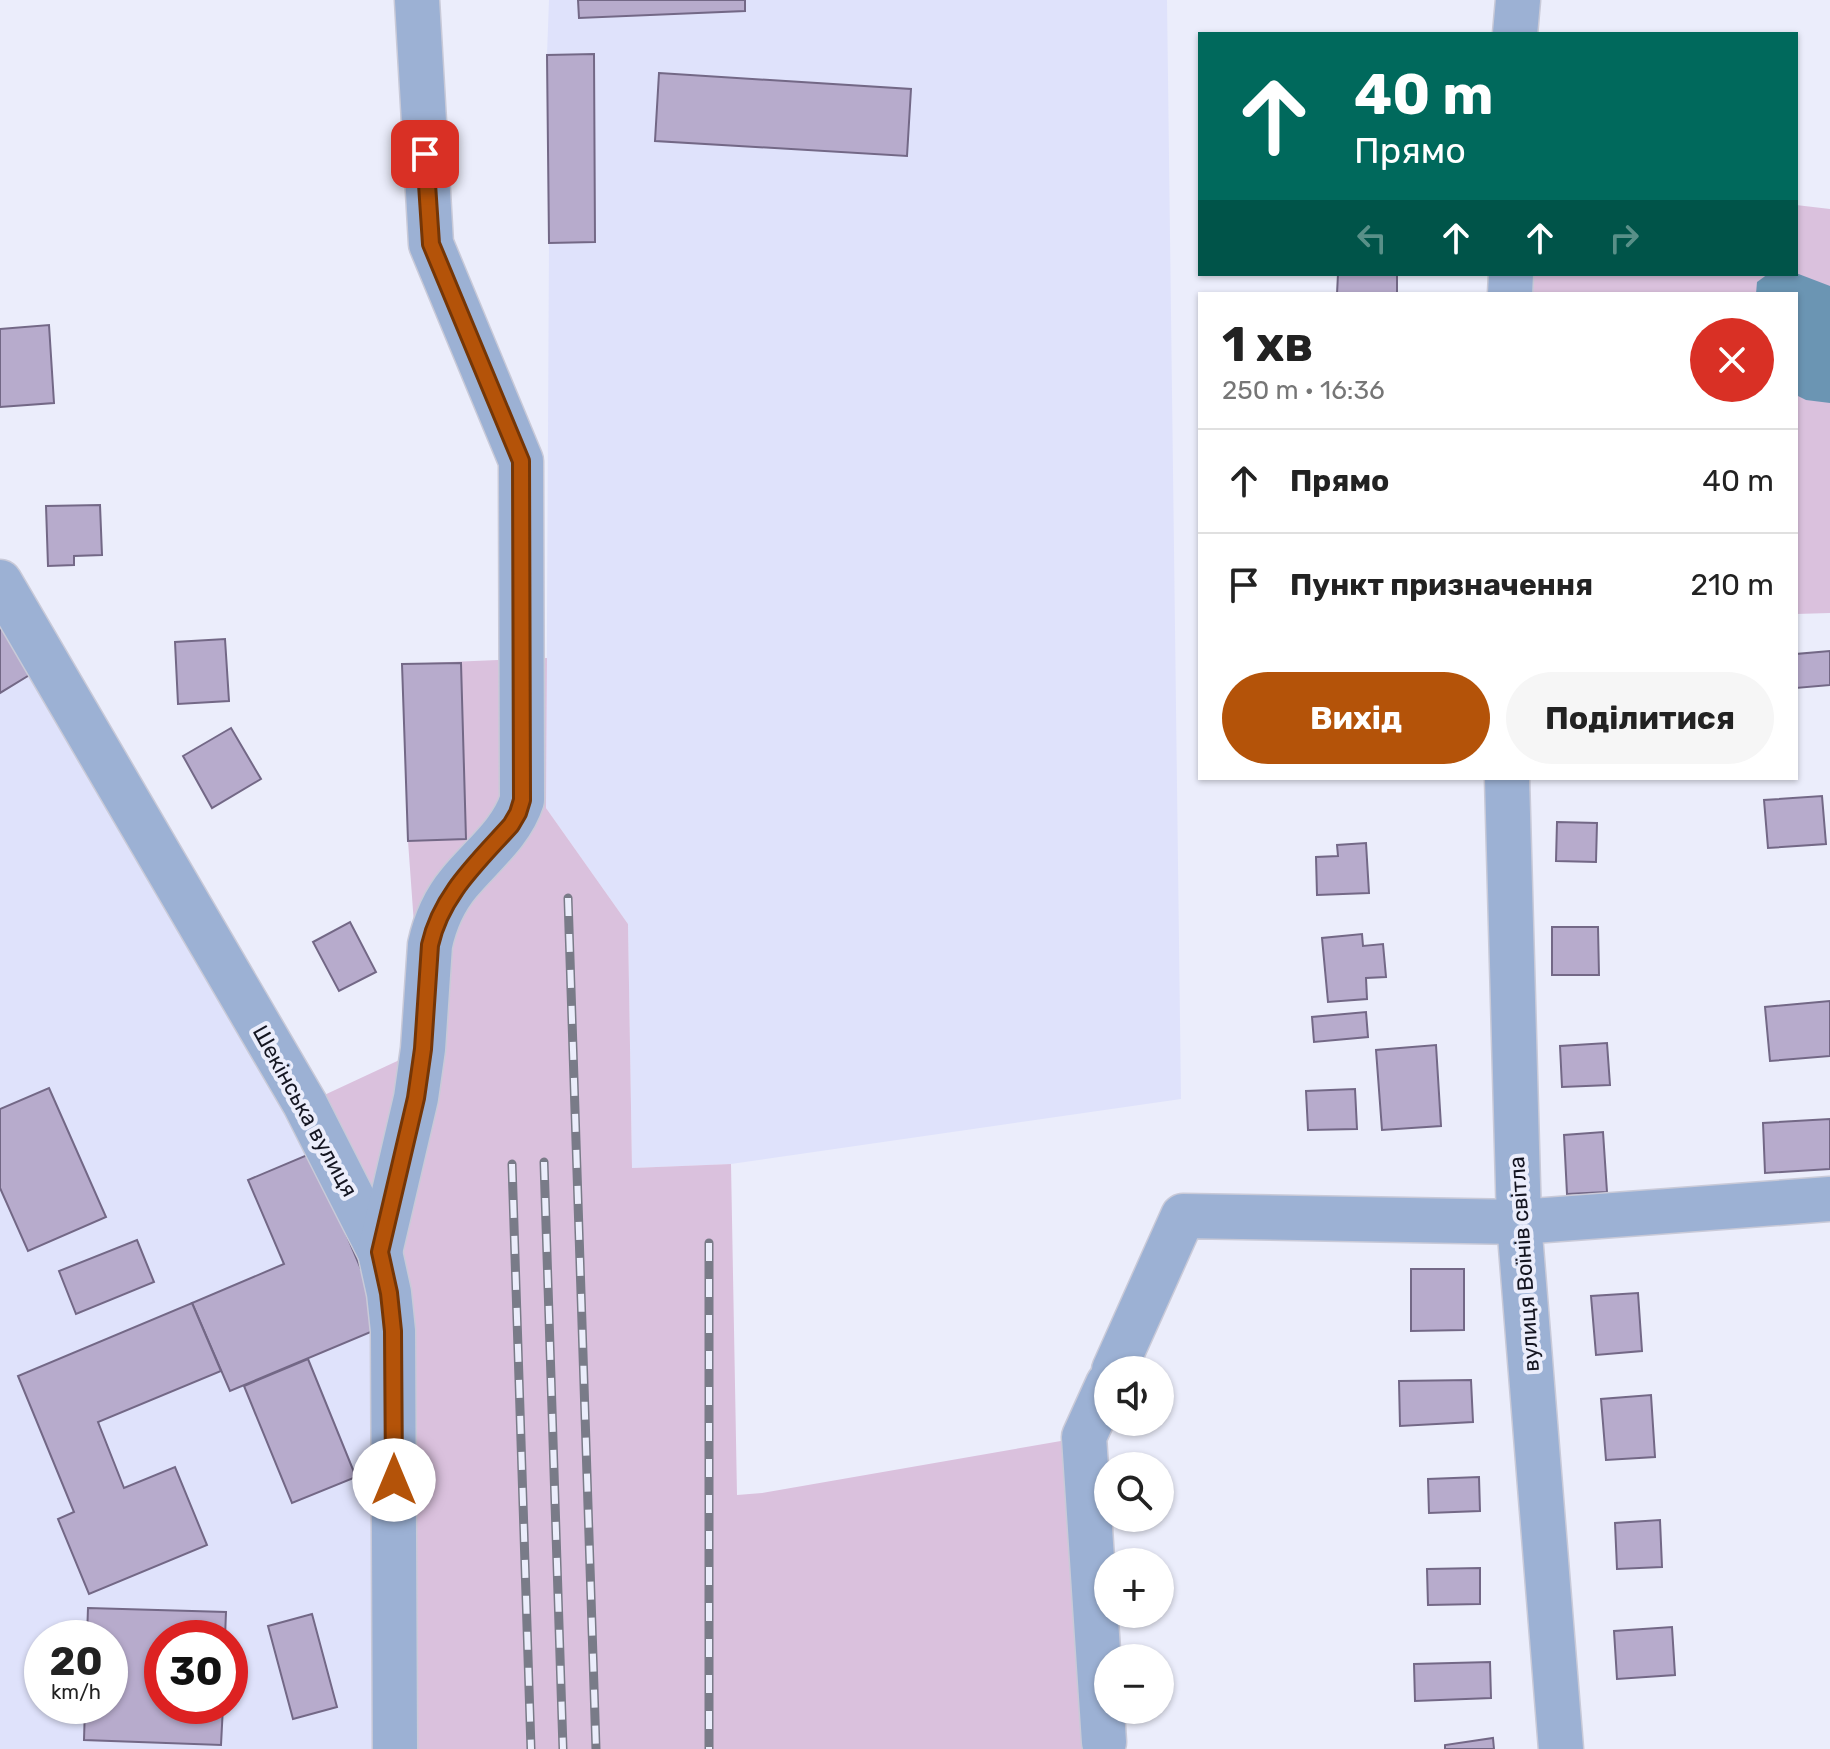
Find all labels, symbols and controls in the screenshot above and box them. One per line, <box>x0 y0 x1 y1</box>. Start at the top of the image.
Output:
text: 40 m <box>1354 62 1494 128</box>
icon: ahead <box>1222 64 1326 168</box>
pin <box>391 120 459 188</box>
text: Прямо <box>1354 129 1466 172</box>
icon: arrive <box>403 132 447 176</box>
icon: left <box>1350 216 1394 260</box>
icon: ahead <box>1434 216 1478 260</box>
icon: ahead <box>1518 216 1562 260</box>
icon: right <box>1602 216 1646 260</box>
text: 1 хв <box>1222 316 1313 373</box>
button: close <box>1690 318 1774 402</box>
text: 250 m · 16:36 <box>1222 375 1385 406</box>
icon: ahead <box>1222 459 1266 503</box>
text: Прямо <box>1290 463 1389 499</box>
text: 40 m <box>1702 463 1774 499</box>
icon: arrive <box>1222 563 1266 607</box>
text: Пункт призначення <box>1290 567 1593 603</box>
text: 210 m <box>1690 567 1774 603</box>
button: Вихід <box>1222 672 1490 764</box>
button: Поділитися <box>1506 672 1774 764</box>
street label: Шекінська вулиця <box>247 1021 363 1201</box>
street label: вулиця Воїнів світла <box>1503 1155 1545 1373</box>
map controls <box>1094 1356 1174 1724</box>
button: sound <box>1094 1356 1174 1436</box>
position arrow <box>352 1438 436 1522</box>
button: search <box>1094 1452 1174 1532</box>
button: + <box>1094 1548 1174 1628</box>
speed limit sign: 30 <box>144 1620 248 1724</box>
text: 20 <box>49 1638 103 1685</box>
button: − <box>1094 1644 1174 1724</box>
text: km/h <box>51 1680 101 1704</box>

